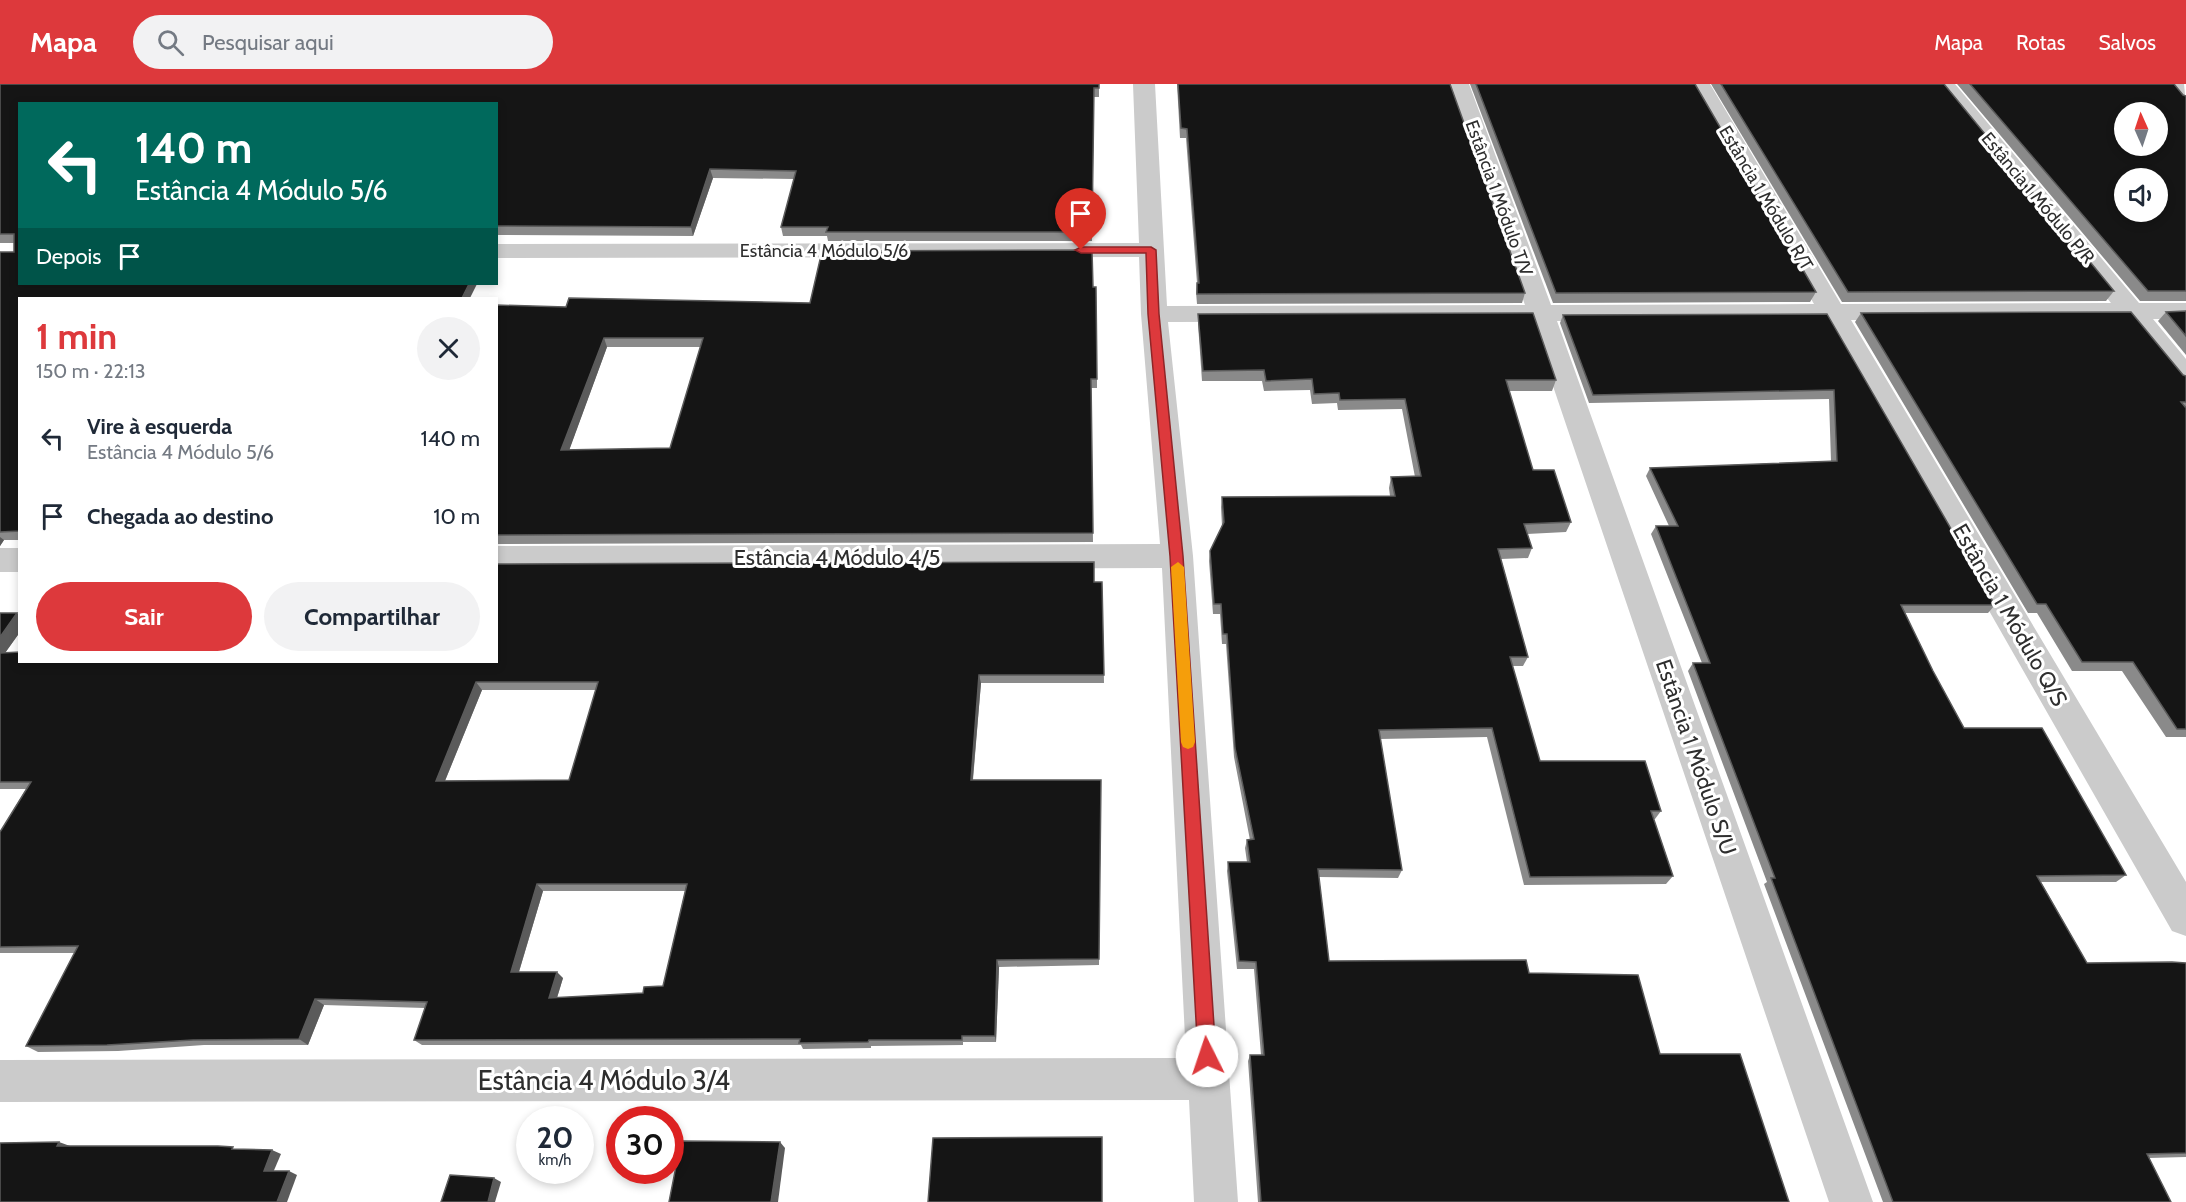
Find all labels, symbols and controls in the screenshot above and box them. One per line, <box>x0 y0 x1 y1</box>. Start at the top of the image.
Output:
search box <box>133 15 553 69</box>
text: Mapa <box>30 25 97 59</box>
icon: search <box>154 26 187 59</box>
text: Pesquisar aqui <box>202 29 334 56</box>
text: Mapa <box>1934 30 1983 55</box>
text: Rotas <box>2016 30 2065 55</box>
text: Salvos <box>2098 30 2156 55</box>
north arrow <box>2114 102 2168 156</box>
map controls <box>2114 102 2168 222</box>
street label: Estância 1 Módulo T/V <box>1461 117 1537 279</box>
text: 140 m <box>135 122 252 174</box>
street label: Estância 1 Módulo R/T <box>1714 122 1818 275</box>
icon: left <box>36 126 114 204</box>
street label: Estância 1 Módulo P/R <box>1977 128 2099 268</box>
button: sound <box>2114 168 2168 222</box>
text: Estância 4 Módulo 5/6 <box>135 174 388 207</box>
pin <box>1055 188 1106 250</box>
icon: arrive <box>1064 197 1097 230</box>
icon: arrive <box>113 240 146 273</box>
street label: Estância 4 Módulo 5/6 <box>740 240 908 262</box>
text: Depois <box>36 243 101 270</box>
text: 1 min <box>36 314 117 358</box>
button: close <box>417 317 480 380</box>
text: 150 m · 22:13 <box>36 359 146 383</box>
text: Vire à esquerda <box>87 413 232 440</box>
icon: left <box>36 422 69 455</box>
text: 140 m <box>421 425 480 452</box>
text: Estância 4 Módulo 5/6 <box>87 440 274 464</box>
icon: arrive <box>36 500 69 533</box>
text: Chegada ao destino <box>87 503 273 530</box>
text: 10 m <box>433 503 480 530</box>
street label: Estância 1 Módulo Q/S <box>1947 519 2073 711</box>
street label: Estância 4 Módulo 4/5 <box>734 544 940 571</box>
button: Sair <box>36 582 252 651</box>
button: Compartilhar <box>264 582 480 651</box>
street label: Estância 1 Módulo S/U <box>1650 656 1742 858</box>
position arrow <box>1175 1024 1239 1088</box>
street label: Estância 4 Módulo 3/4 <box>478 1064 730 1097</box>
speed limit sign: 30 <box>606 1106 684 1184</box>
text: 20 <box>536 1119 574 1156</box>
text: km/h <box>539 1151 571 1169</box>

